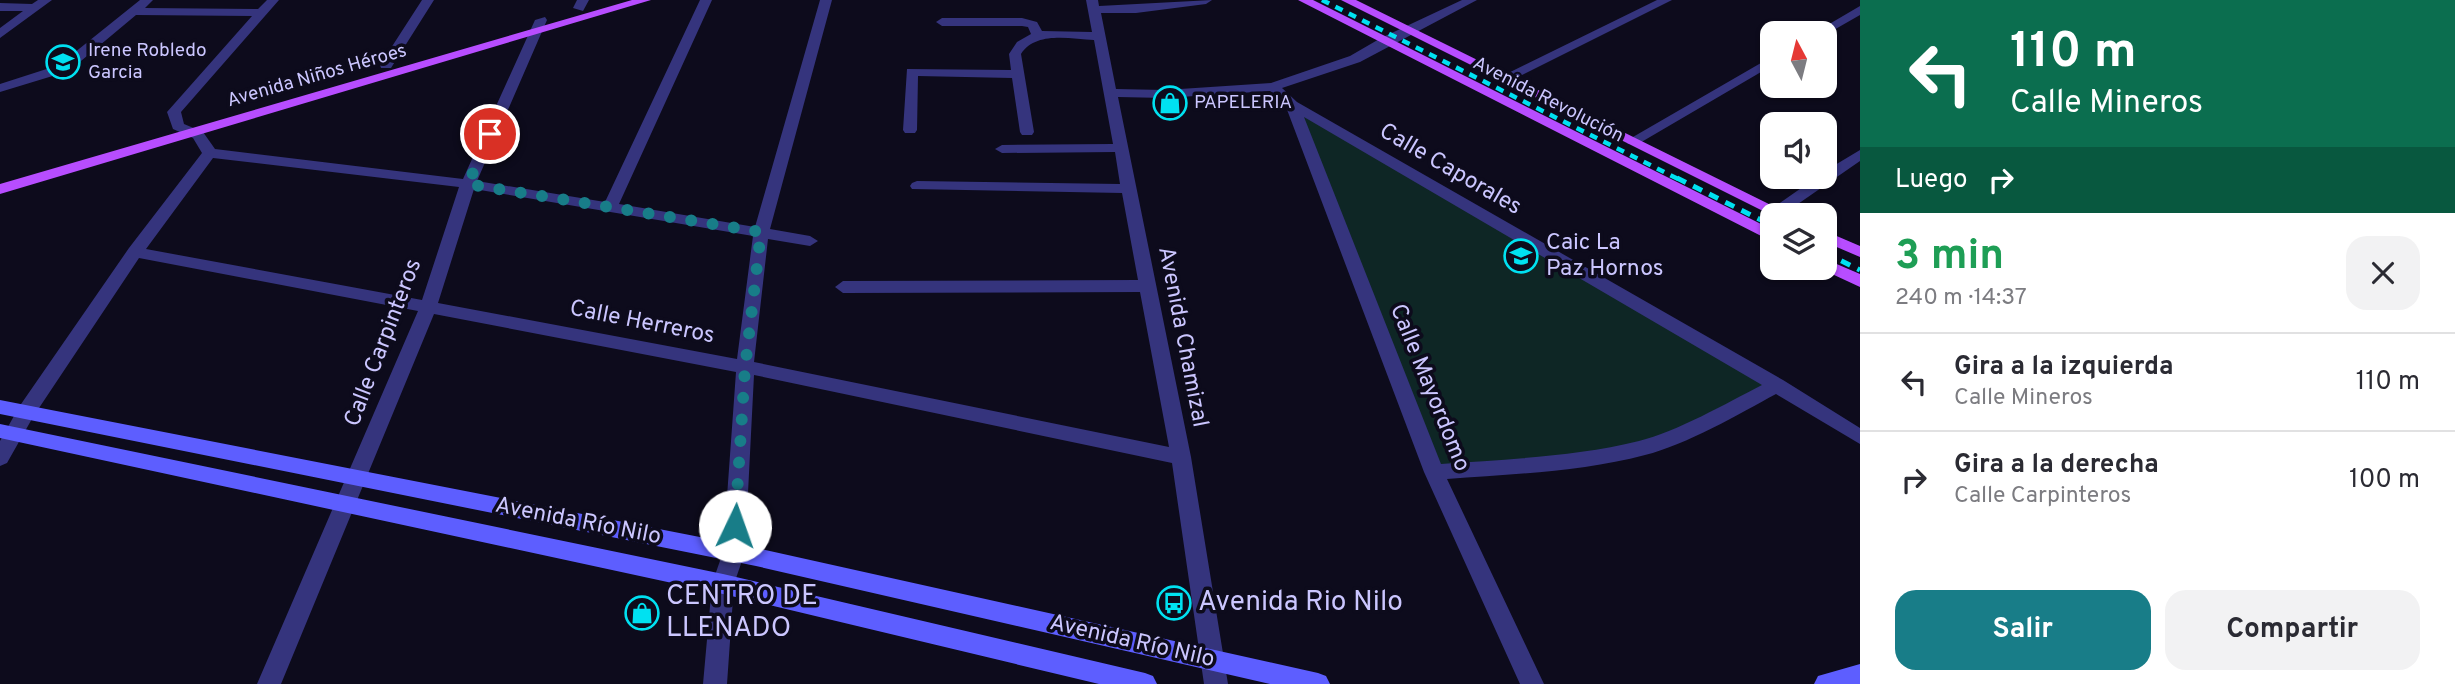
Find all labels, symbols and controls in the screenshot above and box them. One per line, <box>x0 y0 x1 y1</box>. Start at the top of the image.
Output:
north arrow <box>1760 21 1838 98</box>
map controls <box>1760 21 1837 280</box>
text: 110 m <box>2010 23 2137 85</box>
icon: left <box>1895 28 1986 119</box>
place label: Irene Robledo Garcia <box>88 39 207 85</box>
street label: Avenida Niños Héroes <box>224 39 410 113</box>
school or university icon: Irene Robledo Garcia <box>44 43 82 81</box>
street label: Avenida Revolución <box>1469 52 1627 148</box>
shop icon: PAPELERIA <box>1151 84 1189 122</box>
text: Calle Mineros <box>2010 84 2203 124</box>
place label: PAPELERIA <box>1194 91 1292 115</box>
pin <box>460 104 520 164</box>
button: sound <box>1760 112 1837 189</box>
icon: arrive <box>471 115 509 153</box>
street label: Calle Caporales <box>1374 118 1526 222</box>
icon: right <box>1982 161 2020 199</box>
text: Luego <box>1895 164 1968 197</box>
button: layers <box>1760 203 1837 280</box>
place label: Caic La Paz Hornos <box>1546 229 1664 284</box>
text: 3 min <box>1895 231 2004 284</box>
button: close <box>2346 236 2420 310</box>
school or university icon: Caic La Paz Hornos <box>1502 237 1540 275</box>
street label: Avenida Chamizal <box>1150 244 1214 430</box>
street label: Calle Carpinteros <box>339 255 429 431</box>
text: 240 m · 14:37 <box>1895 284 2027 313</box>
street label: Calle Herreros <box>567 295 717 351</box>
street label: Calle Mayordomo <box>1382 300 1476 476</box>
text: Gira a la izquierda <box>1954 351 2173 384</box>
icon: left <box>1895 363 1933 401</box>
text: 110 m <box>2356 366 2420 399</box>
text: Calle Mineros <box>1954 384 2093 413</box>
text: Gira a la derecha <box>1954 449 2159 482</box>
icon: right <box>1895 461 1933 499</box>
text: 100 m <box>2349 464 2420 497</box>
text: Calle Carpinteros <box>1954 482 2131 511</box>
position arrow <box>698 489 772 563</box>
street label: Avenida Río Nilo <box>493 492 663 552</box>
place label: CENTRO DE LLENADO <box>666 579 818 647</box>
bus stop icon: Avenida Rio Nilo <box>1155 584 1193 622</box>
place label: Avenida Rio Nilo <box>1198 585 1403 621</box>
button: Salir <box>1895 590 2151 670</box>
button: Compartir <box>2165 590 2420 670</box>
shop icon: CENTRO DE LLENADO <box>623 594 661 632</box>
street label: Avenida Río Nilo <box>1047 609 1217 675</box>

